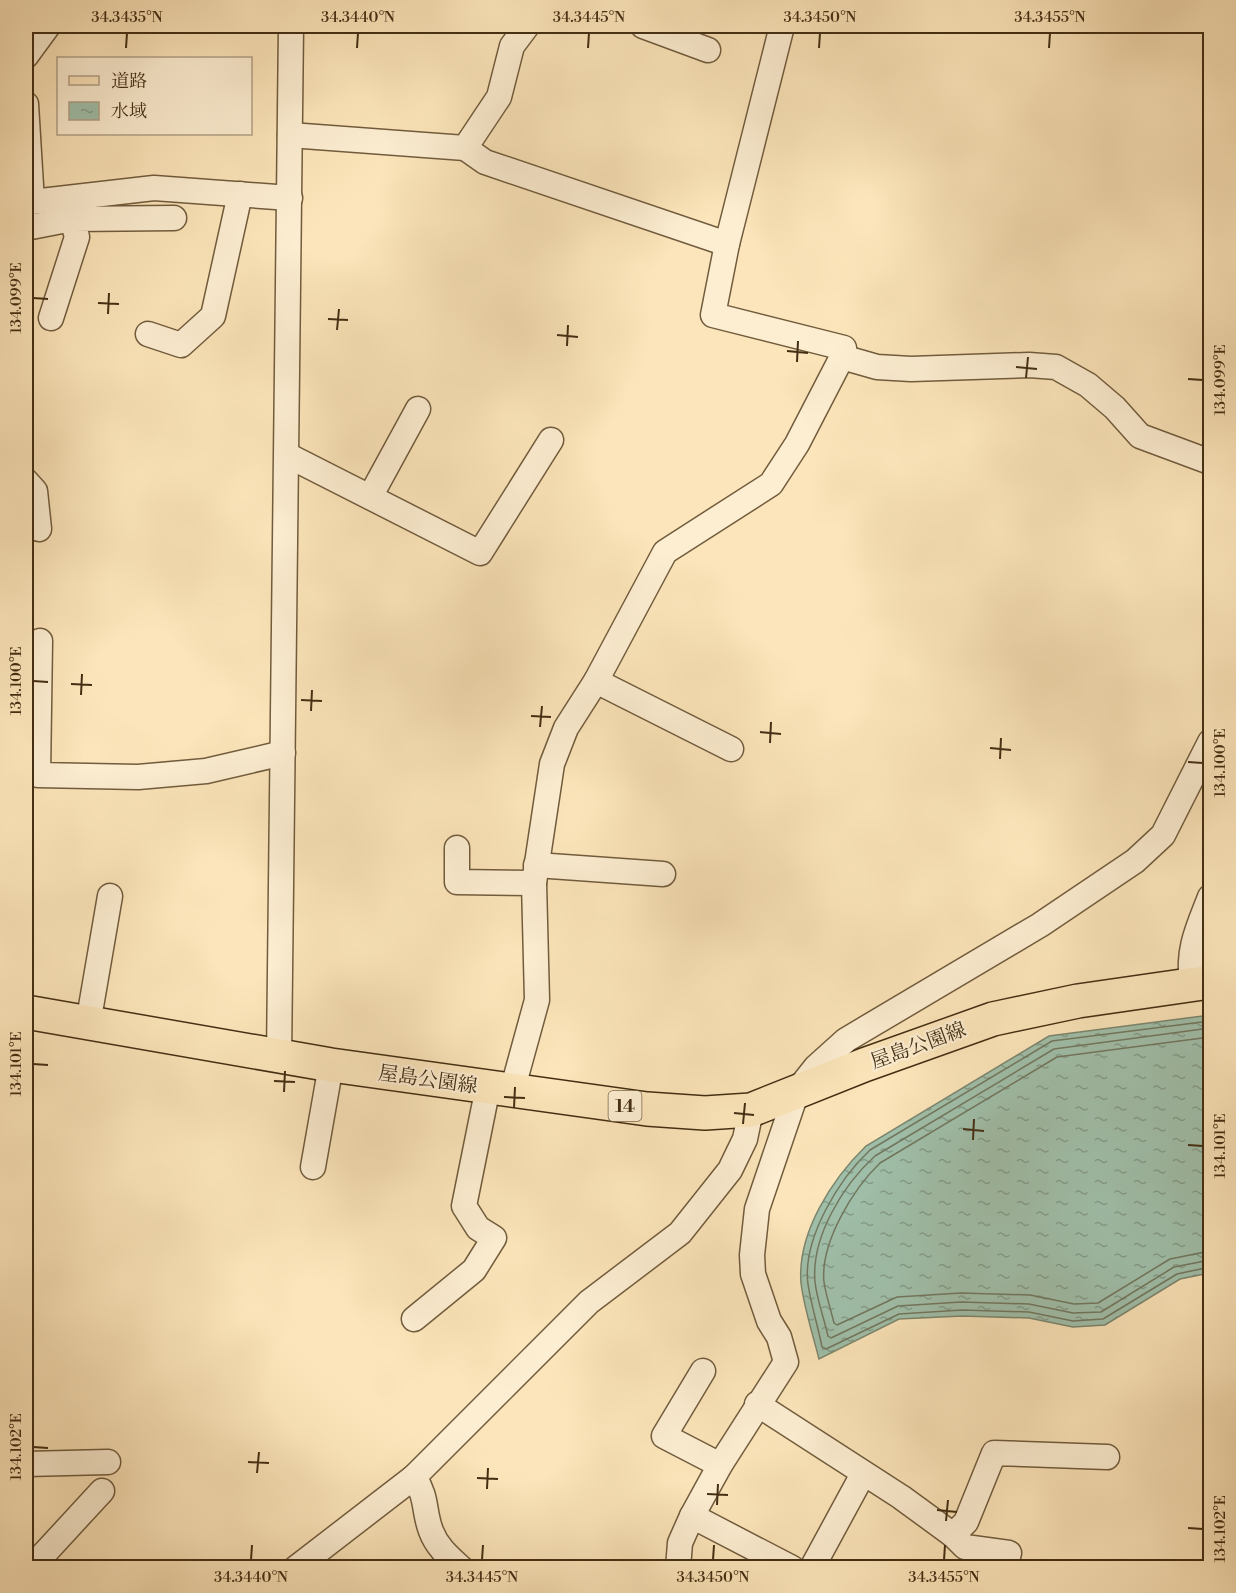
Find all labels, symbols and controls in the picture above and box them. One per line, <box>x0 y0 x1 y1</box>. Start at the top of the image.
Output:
text: 34.3435°N <box>91 8 163 27</box>
text: 34.3440°N <box>321 8 395 27</box>
text: 34.3445°N <box>553 8 625 27</box>
text: 34.3450°N <box>783 8 857 27</box>
text: 34.3455°N <box>1014 8 1086 27</box>
legend <box>57 57 252 135</box>
text: 道路 <box>111 70 147 93</box>
text: 水域 <box>111 100 147 123</box>
text: 134.099°E <box>7 262 26 334</box>
text: 134.099°E <box>1211 344 1230 416</box>
text: 134.100°E <box>7 646 26 716</box>
text: 134.100°E <box>1211 728 1230 798</box>
street label: 屋島公園線 <box>867 1018 970 1075</box>
text: 134.101°E <box>7 1031 26 1097</box>
street label: 屋島公園線 <box>377 1061 479 1100</box>
road number: 14 <box>608 1091 642 1121</box>
text: 134.101°E <box>1211 1113 1230 1179</box>
text: 134.102°E <box>7 1413 26 1481</box>
text: 134.102°E <box>1211 1495 1230 1563</box>
text: 34.3440°N <box>214 1568 288 1587</box>
text: 34.3445°N <box>446 1568 518 1587</box>
text: 34.3450°N <box>676 1568 750 1587</box>
text: 34.3455°N <box>908 1568 980 1587</box>

